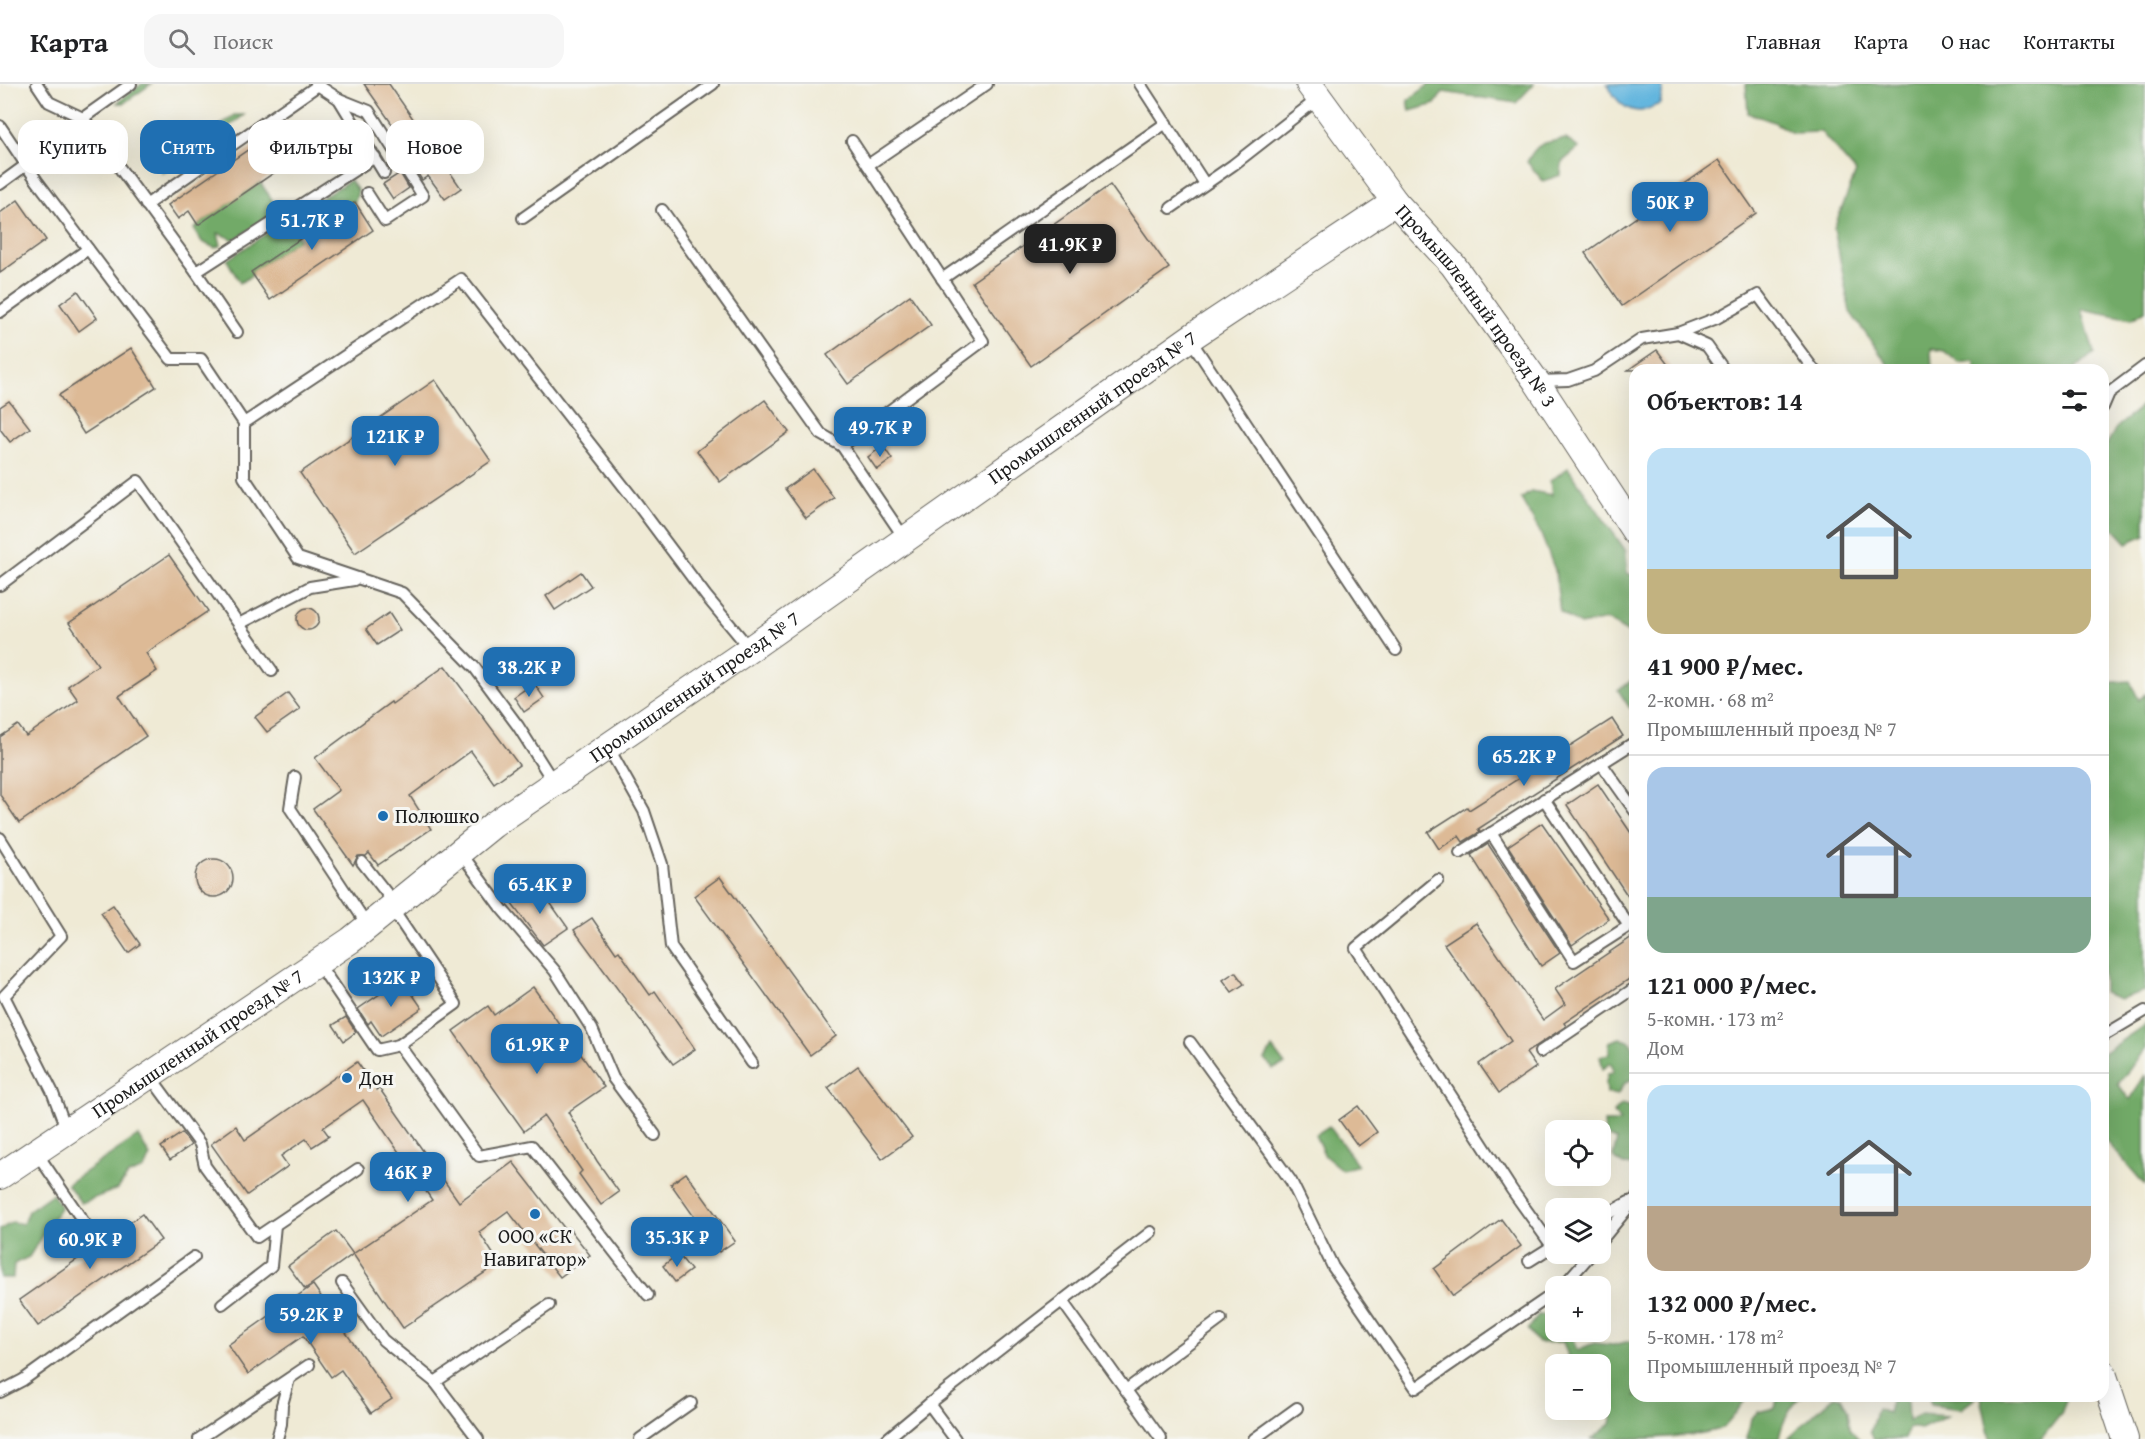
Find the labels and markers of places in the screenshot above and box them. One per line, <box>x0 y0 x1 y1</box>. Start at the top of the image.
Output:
pin: 50K ₽ <box>1628 182 1712 233</box>
pin: 51.7K ₽ <box>257 200 367 251</box>
pin: 41.9K ₽ <box>1015 224 1125 275</box>
pin: 49.7K ₽ <box>825 407 935 458</box>
pin: 121K ₽ <box>346 416 444 467</box>
pin: 38.2K ₽ <box>474 647 584 698</box>
pin: 65.2K ₽ <box>1469 736 1579 787</box>
place label: Полюшко <box>395 801 479 830</box>
marker: Полюшко <box>376 809 390 823</box>
pin: 65.4K ₽ <box>485 864 595 915</box>
pin: 132K ₽ <box>342 957 440 1008</box>
pin: 61.9K ₽ <box>482 1024 592 1075</box>
place label: Дон <box>358 1063 394 1092</box>
marker: Дон <box>340 1071 354 1085</box>
pin: 46K ₽ <box>366 1152 450 1203</box>
marker: ООО «СК Навигатор» <box>528 1207 542 1221</box>
pin: 35.3K ₽ <box>622 1217 732 1268</box>
pin: 60.9K ₽ <box>35 1219 145 1270</box>
place label: ООО «СК Навигатор» <box>484 1221 587 1273</box>
pin: 59.2K ₽ <box>256 1294 366 1345</box>

